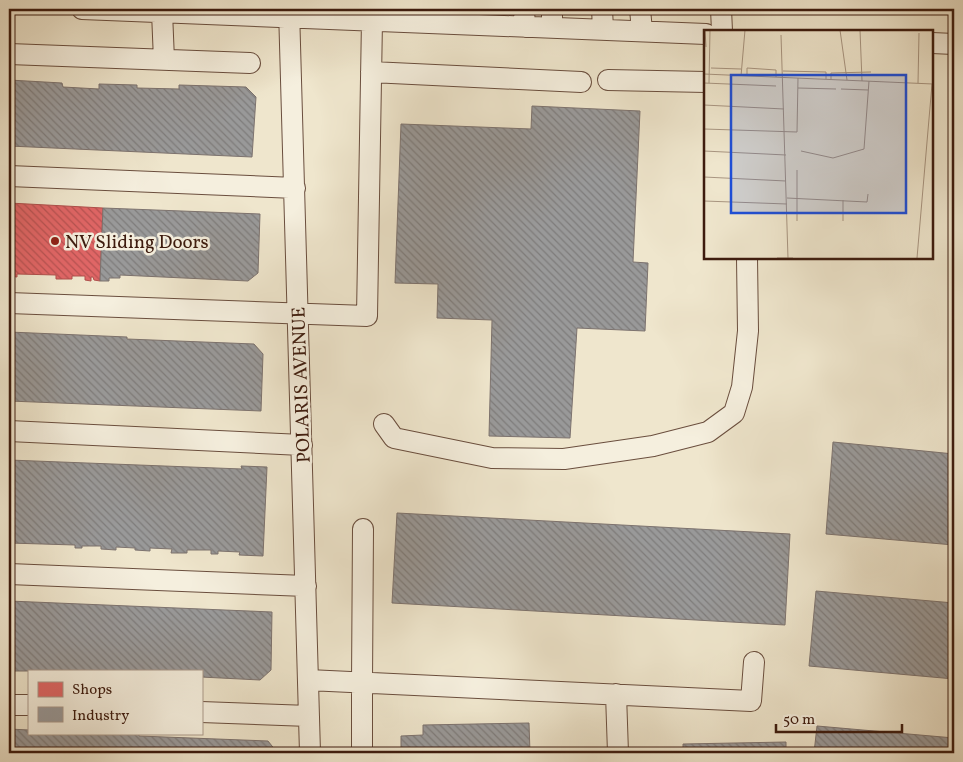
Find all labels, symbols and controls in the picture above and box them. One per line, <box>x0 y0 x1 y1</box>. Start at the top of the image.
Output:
inset map <box>704 30 933 259</box>
place label: NV Sliding Doors <box>65 230 209 256</box>
marker: NV Sliding Doors <box>49 235 61 247</box>
street label: POLARIS AVENUE <box>286 306 318 463</box>
legend <box>28 670 202 734</box>
text: Shops <box>72 680 112 701</box>
scale bar <box>776 702 902 734</box>
text: Industry <box>72 706 129 727</box>
text: 50 m <box>783 710 815 731</box>

